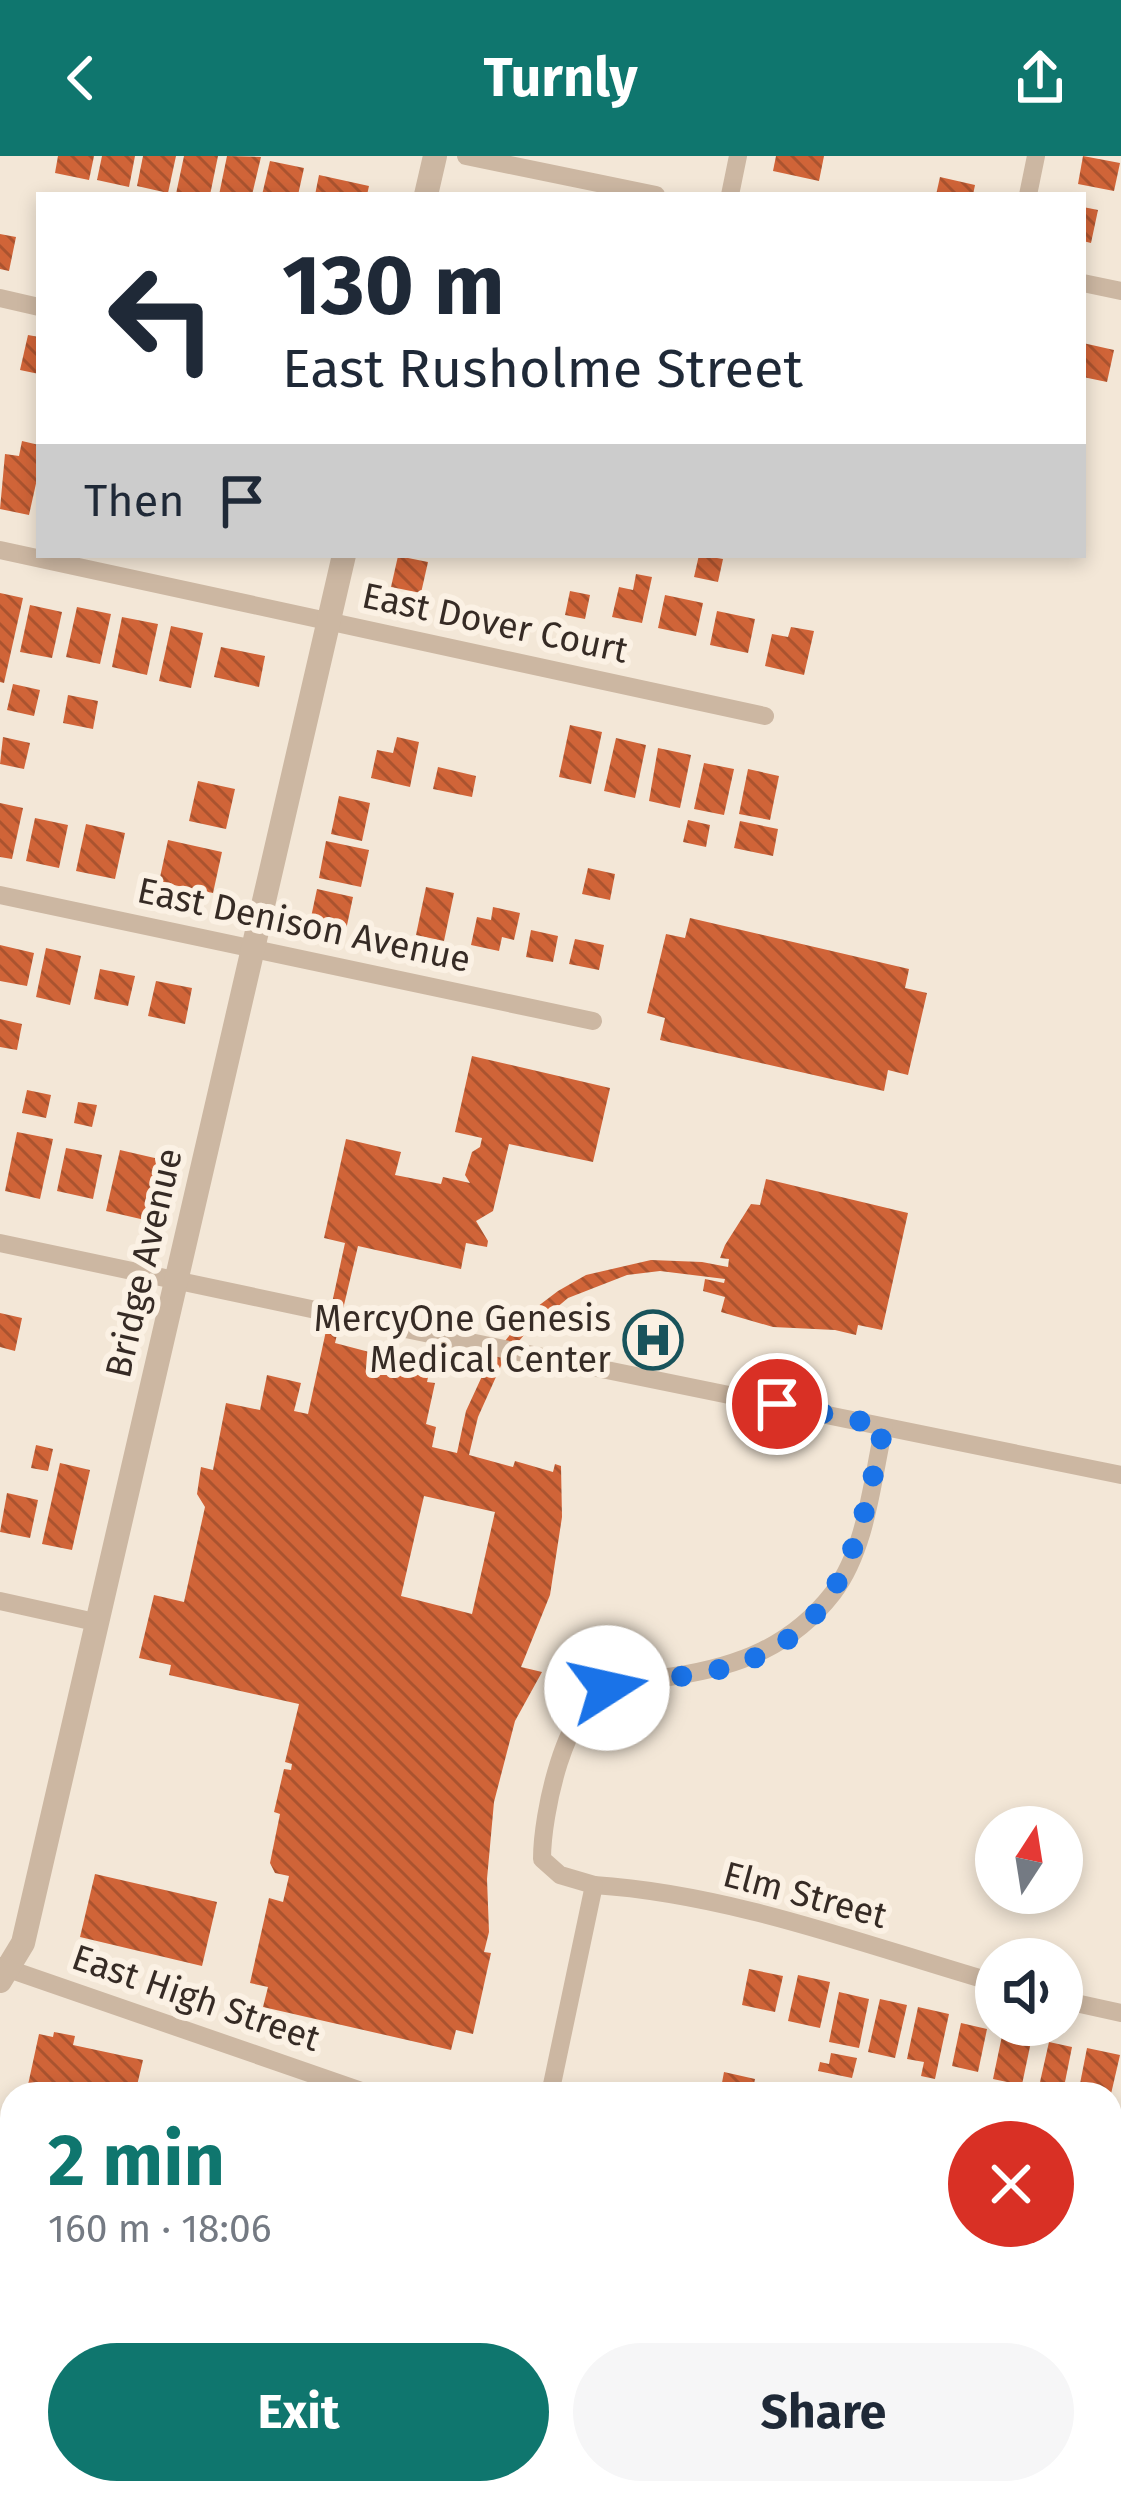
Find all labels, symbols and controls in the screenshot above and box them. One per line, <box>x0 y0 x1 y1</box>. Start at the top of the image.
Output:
icon: back <box>48 45 114 111</box>
icon: share <box>1007 45 1073 111</box>
text: Turnly <box>483 46 638 110</box>
text: 130 m <box>282 235 505 336</box>
icon: left <box>84 240 240 396</box>
text: East Rusholme Street <box>282 337 803 401</box>
icon: arrive <box>209 468 275 534</box>
text: Then <box>84 474 185 528</box>
street label: East Dover Court <box>358 573 632 673</box>
street label: East Denison Avenue <box>133 868 475 982</box>
street label: Bridge Avenue <box>96 1144 192 1382</box>
place label: MercyOne Genesis Medical Center <box>314 1297 611 1382</box>
hospital icon: MercyOne Genesis Medical Center <box>622 1309 684 1371</box>
pin <box>726 1353 828 1455</box>
icon: arrive <box>744 1371 810 1437</box>
position arrow <box>544 1625 670 1751</box>
north arrow <box>975 1806 1083 1914</box>
map controls <box>975 1806 1083 2046</box>
street label: Elm Street <box>718 1852 892 1938</box>
street label: East High Street <box>66 1935 326 2061</box>
button: sound <box>975 1938 1083 2046</box>
text: 2 min <box>48 2118 225 2204</box>
button: close <box>948 2121 1074 2247</box>
text: 160 m · 18:06 <box>48 2206 272 2252</box>
button: Exit <box>48 2343 549 2481</box>
button: Share <box>573 2343 1074 2481</box>

